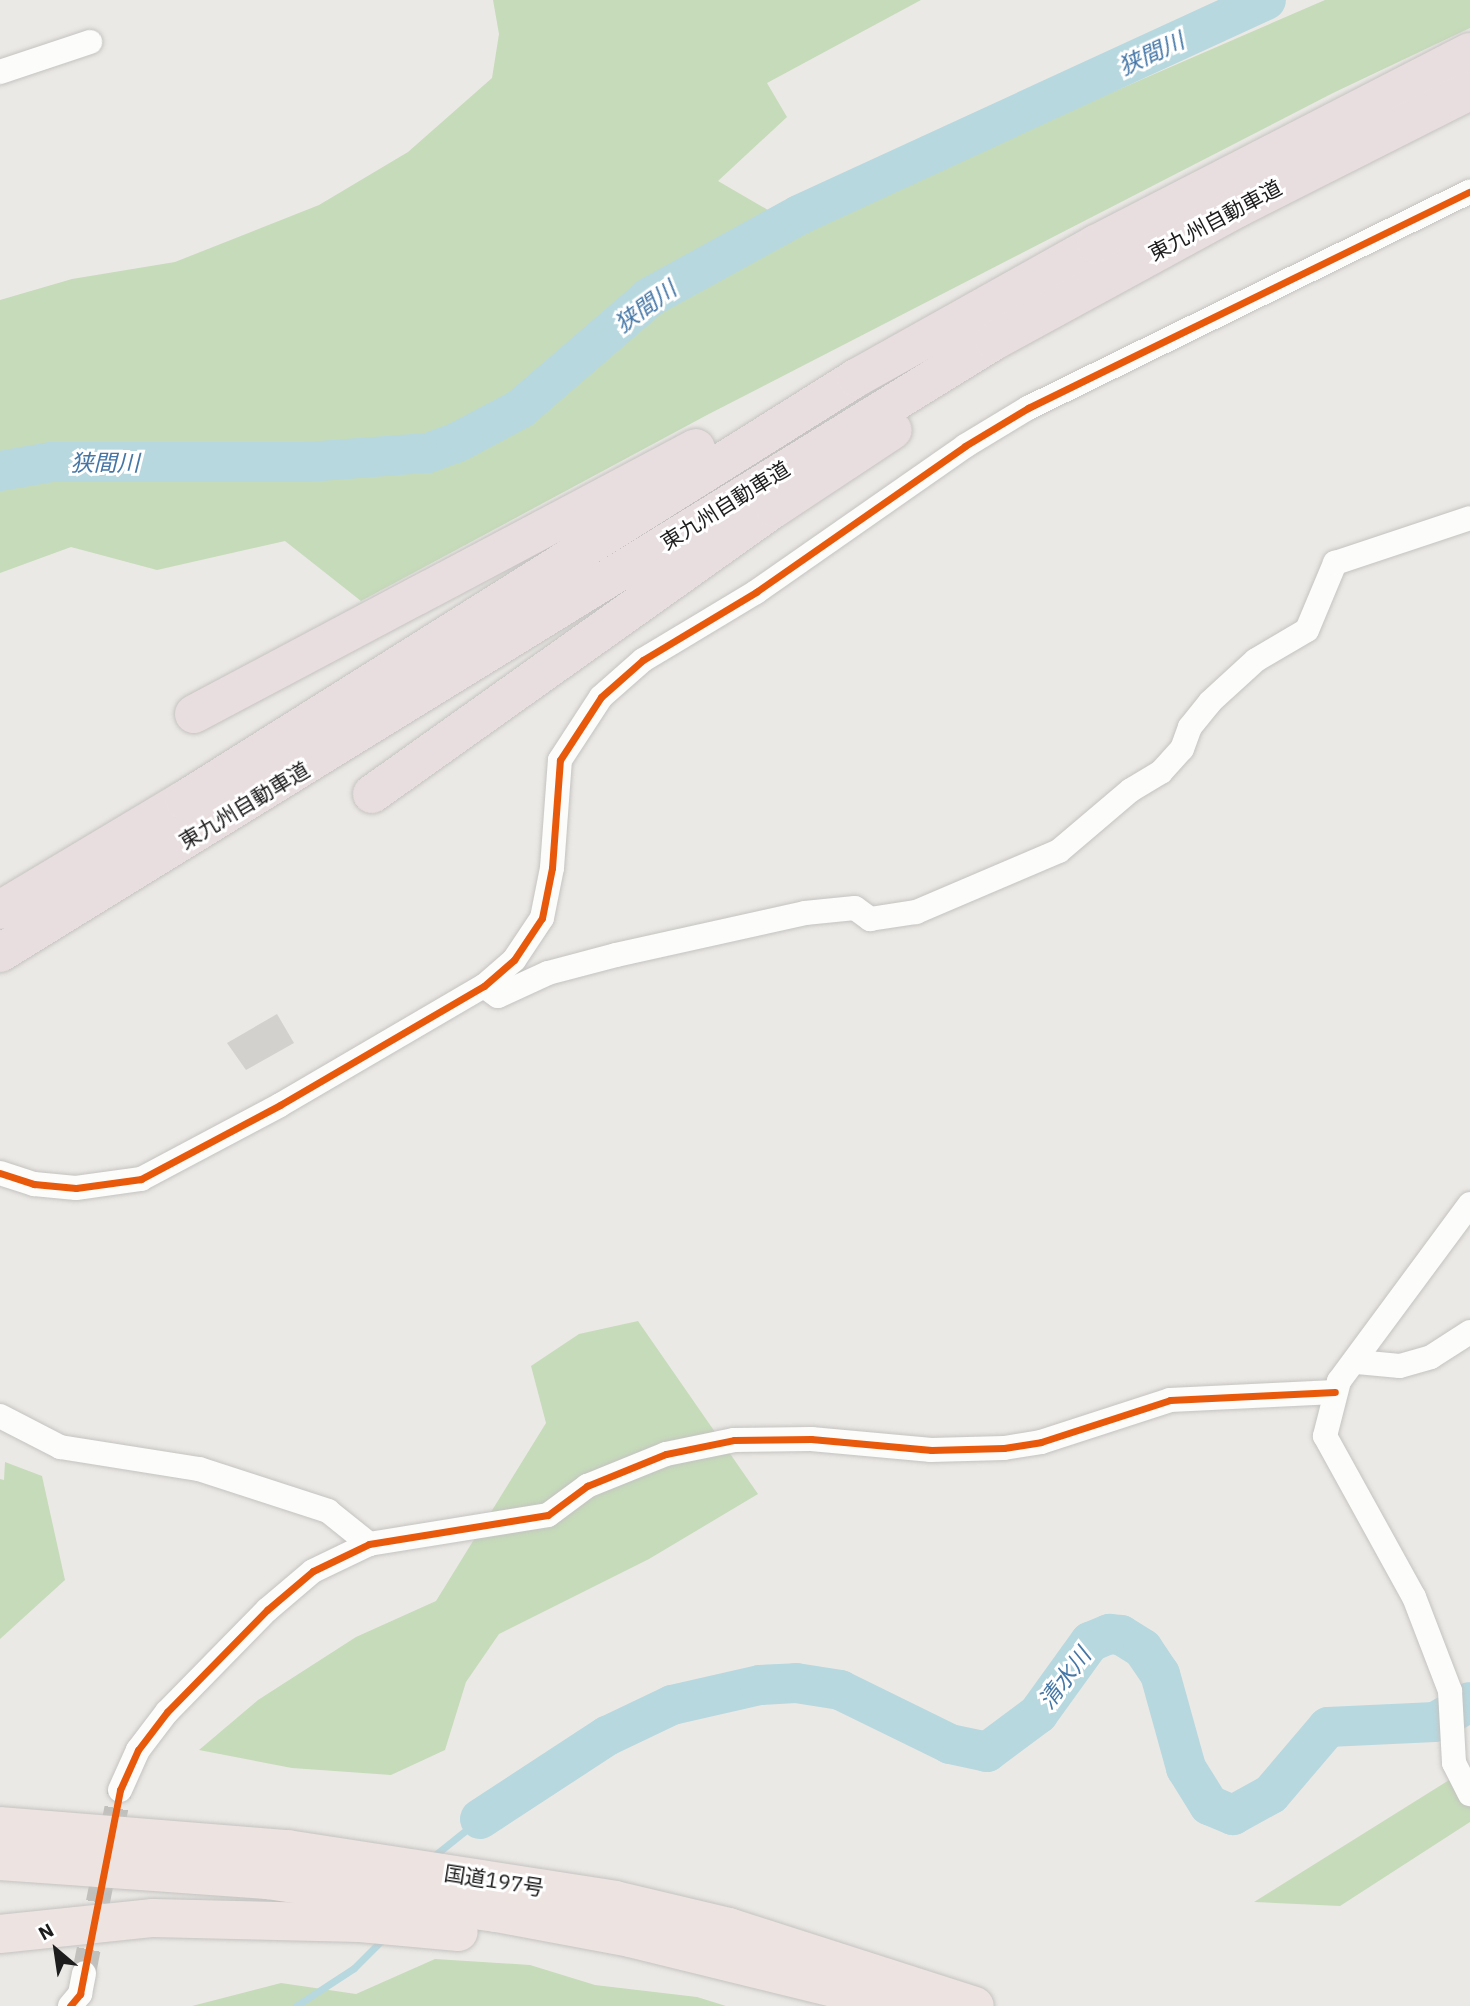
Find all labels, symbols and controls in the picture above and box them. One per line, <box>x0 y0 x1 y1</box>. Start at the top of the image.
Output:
water label: 狭間川 <box>1114 26 1188 80</box>
street label: 東九州自動車道 <box>1144 174 1286 266</box>
water label: 狭間川 <box>609 275 681 337</box>
water label: 狭間川 <box>71 448 139 476</box>
street label: 東九州自動車道 <box>656 455 794 555</box>
street label: 東九州自動車道 <box>175 756 313 854</box>
water label: 清水川 <box>1032 1642 1096 1714</box>
street label: 国道197号 <box>442 1860 546 1900</box>
north arrow <box>21 1915 91 1985</box>
text: N <box>34 1918 58 1945</box>

